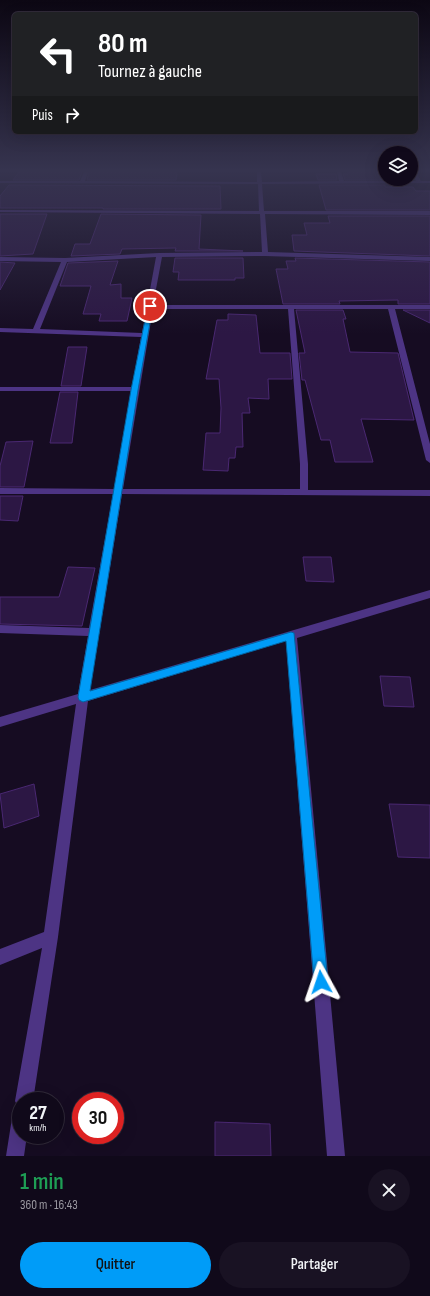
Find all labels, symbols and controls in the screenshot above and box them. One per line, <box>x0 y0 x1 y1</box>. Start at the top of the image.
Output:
text: 80 m <box>98 27 147 60</box>
icon: left <box>32 28 84 80</box>
text: Tournez à gauche <box>98 61 202 82</box>
icon: right <box>61 104 83 126</box>
text: Puis <box>32 106 53 125</box>
map controls <box>378 146 418 186</box>
button: layers <box>378 146 418 186</box>
pin <box>133 289 167 323</box>
icon: arrive <box>139 295 161 317</box>
position arrow <box>300 961 342 1003</box>
speed limit sign: 30 <box>72 1092 124 1144</box>
text: 27 <box>29 1101 47 1125</box>
text: km/h <box>29 1122 47 1134</box>
text: 1 min <box>20 1167 64 1196</box>
button: close <box>368 1169 410 1211</box>
text: 360 m · 16:43 <box>20 1197 78 1213</box>
button: Quitter <box>20 1242 211 1288</box>
button: Partager <box>219 1242 410 1288</box>

